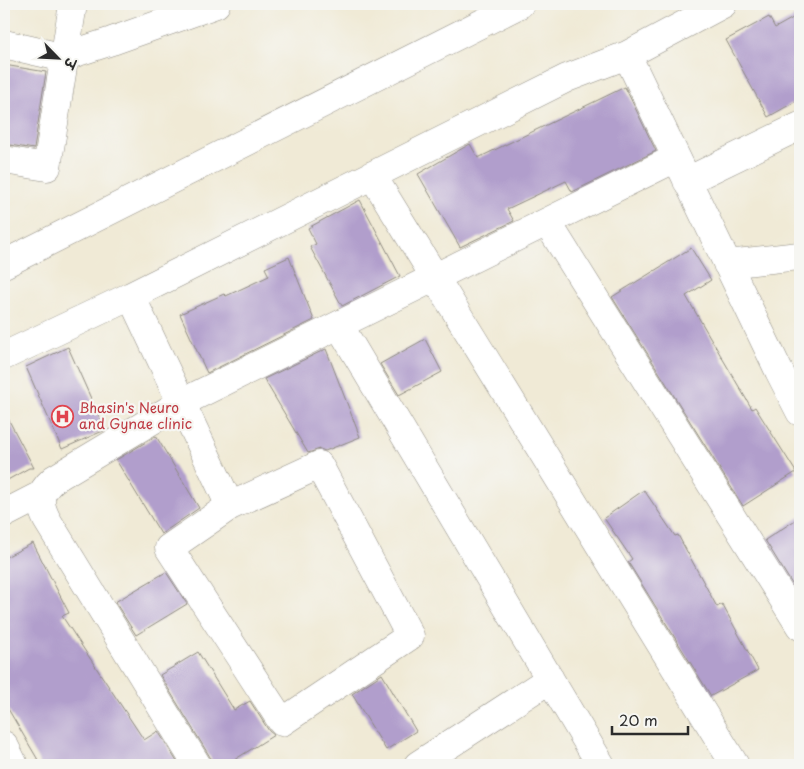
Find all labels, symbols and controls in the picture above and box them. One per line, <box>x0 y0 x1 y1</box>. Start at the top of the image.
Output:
north arrow <box>32 32 82 82</box>
text: उ <box>58 53 83 74</box>
place label: Bhasin's Neuro and Gynae clinic <box>79 397 192 434</box>
hospital icon: Bhasin's Neuro and Gynae clinic <box>51 404 75 428</box>
scale bar <box>612 704 688 736</box>
text: 20 m <box>619 708 658 731</box>

